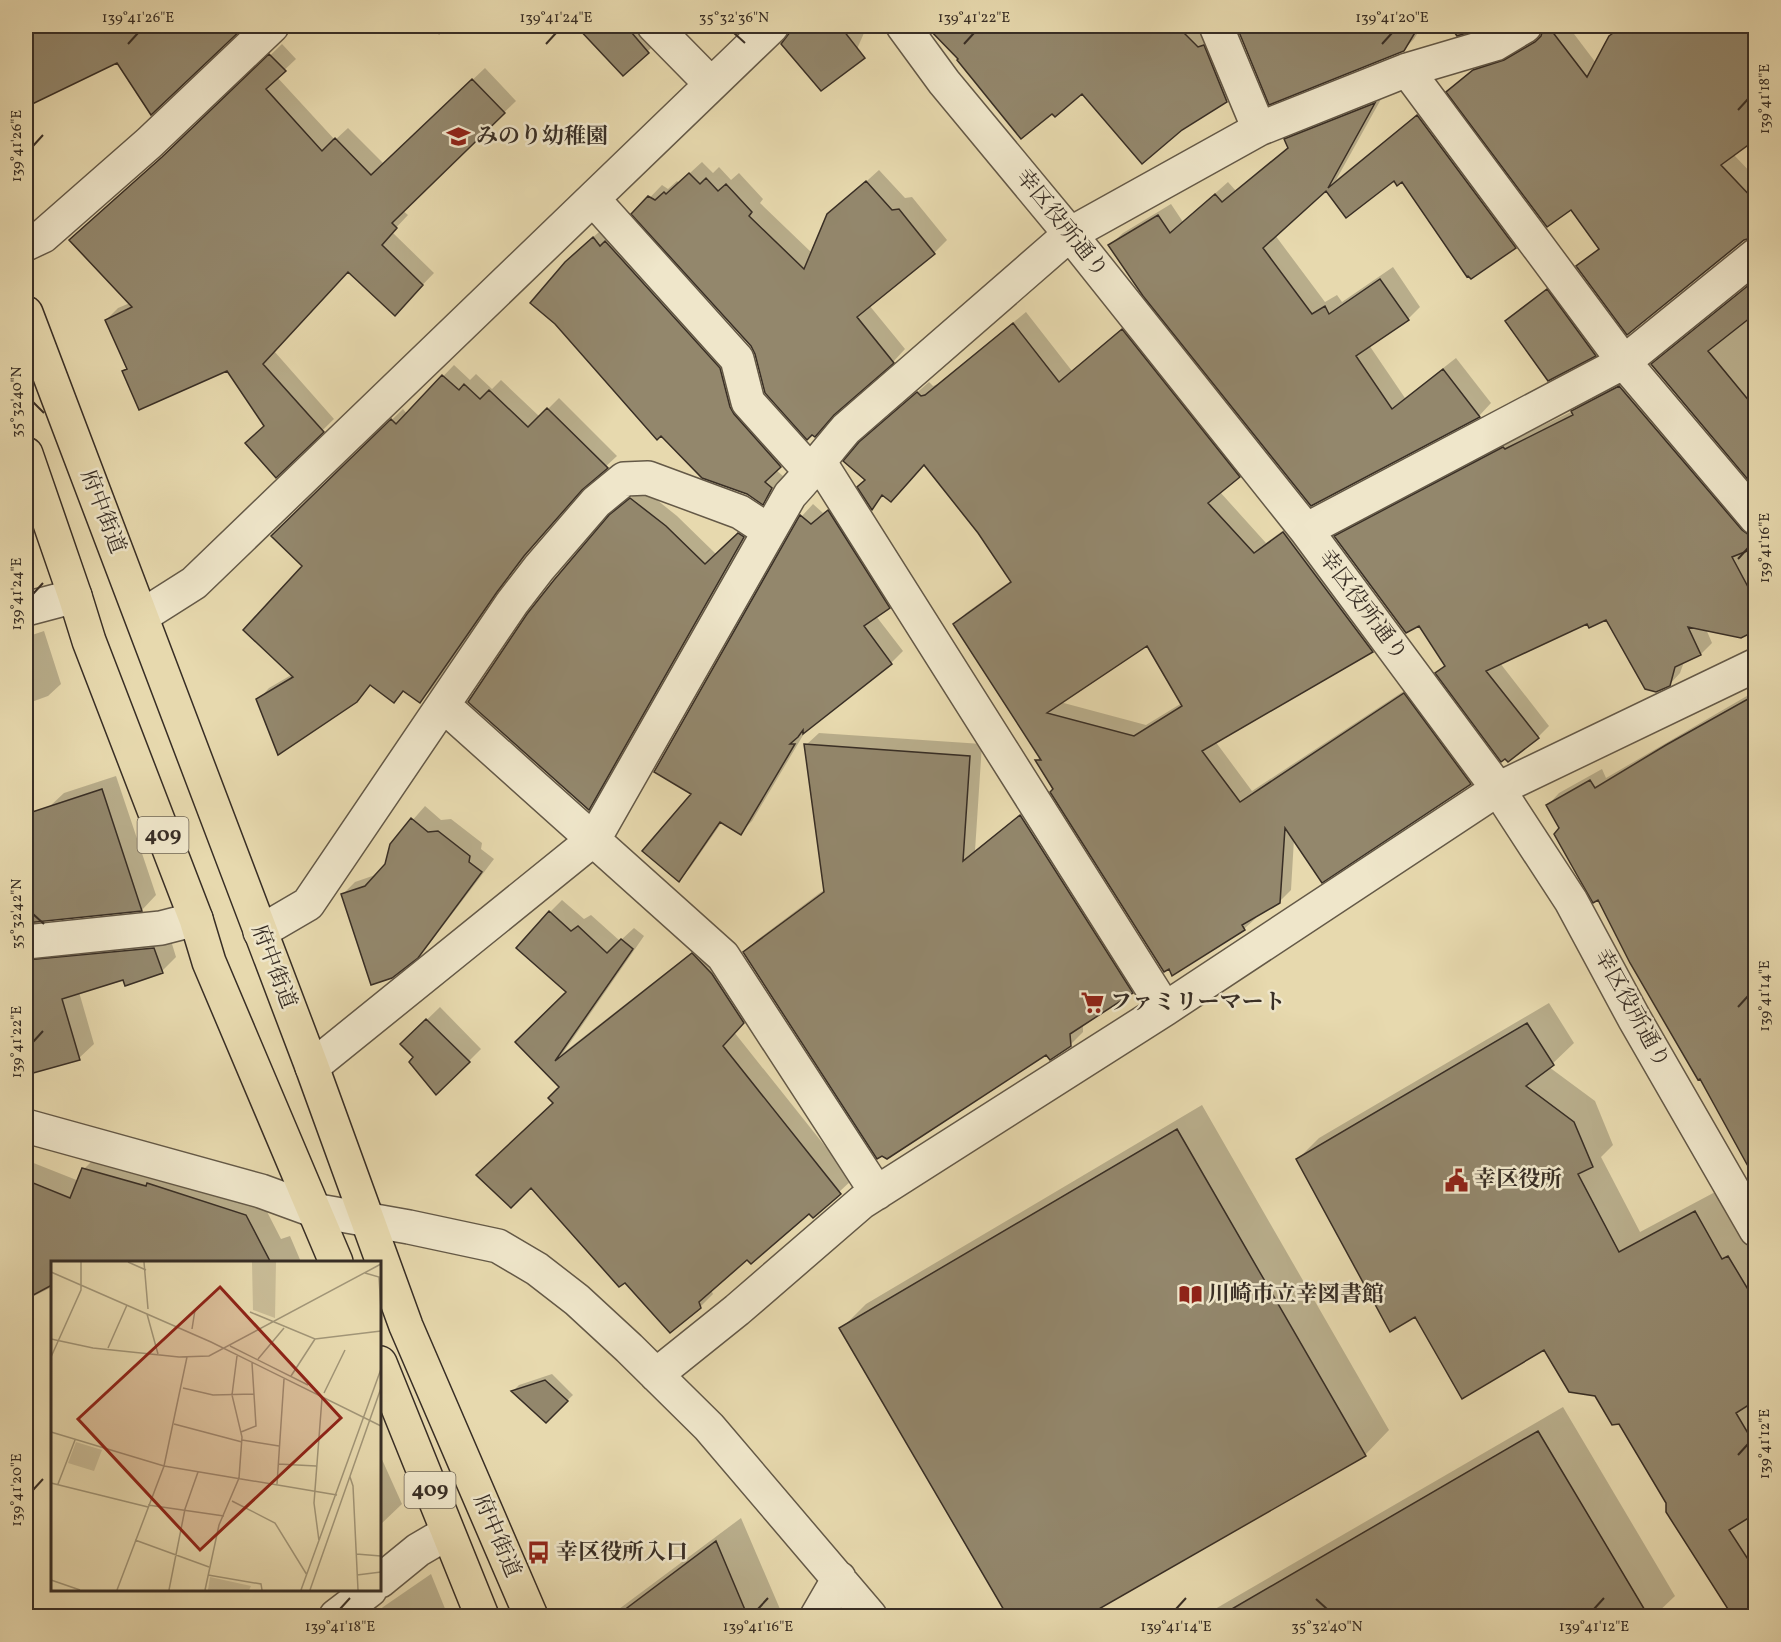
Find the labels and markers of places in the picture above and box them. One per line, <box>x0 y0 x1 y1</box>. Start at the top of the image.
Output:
place label: みのり幼稚園 <box>476 122 608 153</box>
school or university icon: みのり幼稚園 <box>445 124 471 150</box>
place label: ファミリーマート <box>1110 988 1286 1019</box>
supermarket icon: ファミリーマート <box>1079 990 1105 1016</box>
place label: 幸区役所 <box>1474 1165 1562 1196</box>
public building icon: 幸区役所 <box>1443 1167 1469 1193</box>
place label: 川崎市立幸図書館 <box>1208 1280 1384 1311</box>
library icon: 川崎市立幸図書館 <box>1177 1282 1203 1308</box>
place label: 幸区役所入口 <box>556 1538 688 1569</box>
bus stop icon: 幸区役所入口 <box>525 1540 551 1566</box>

